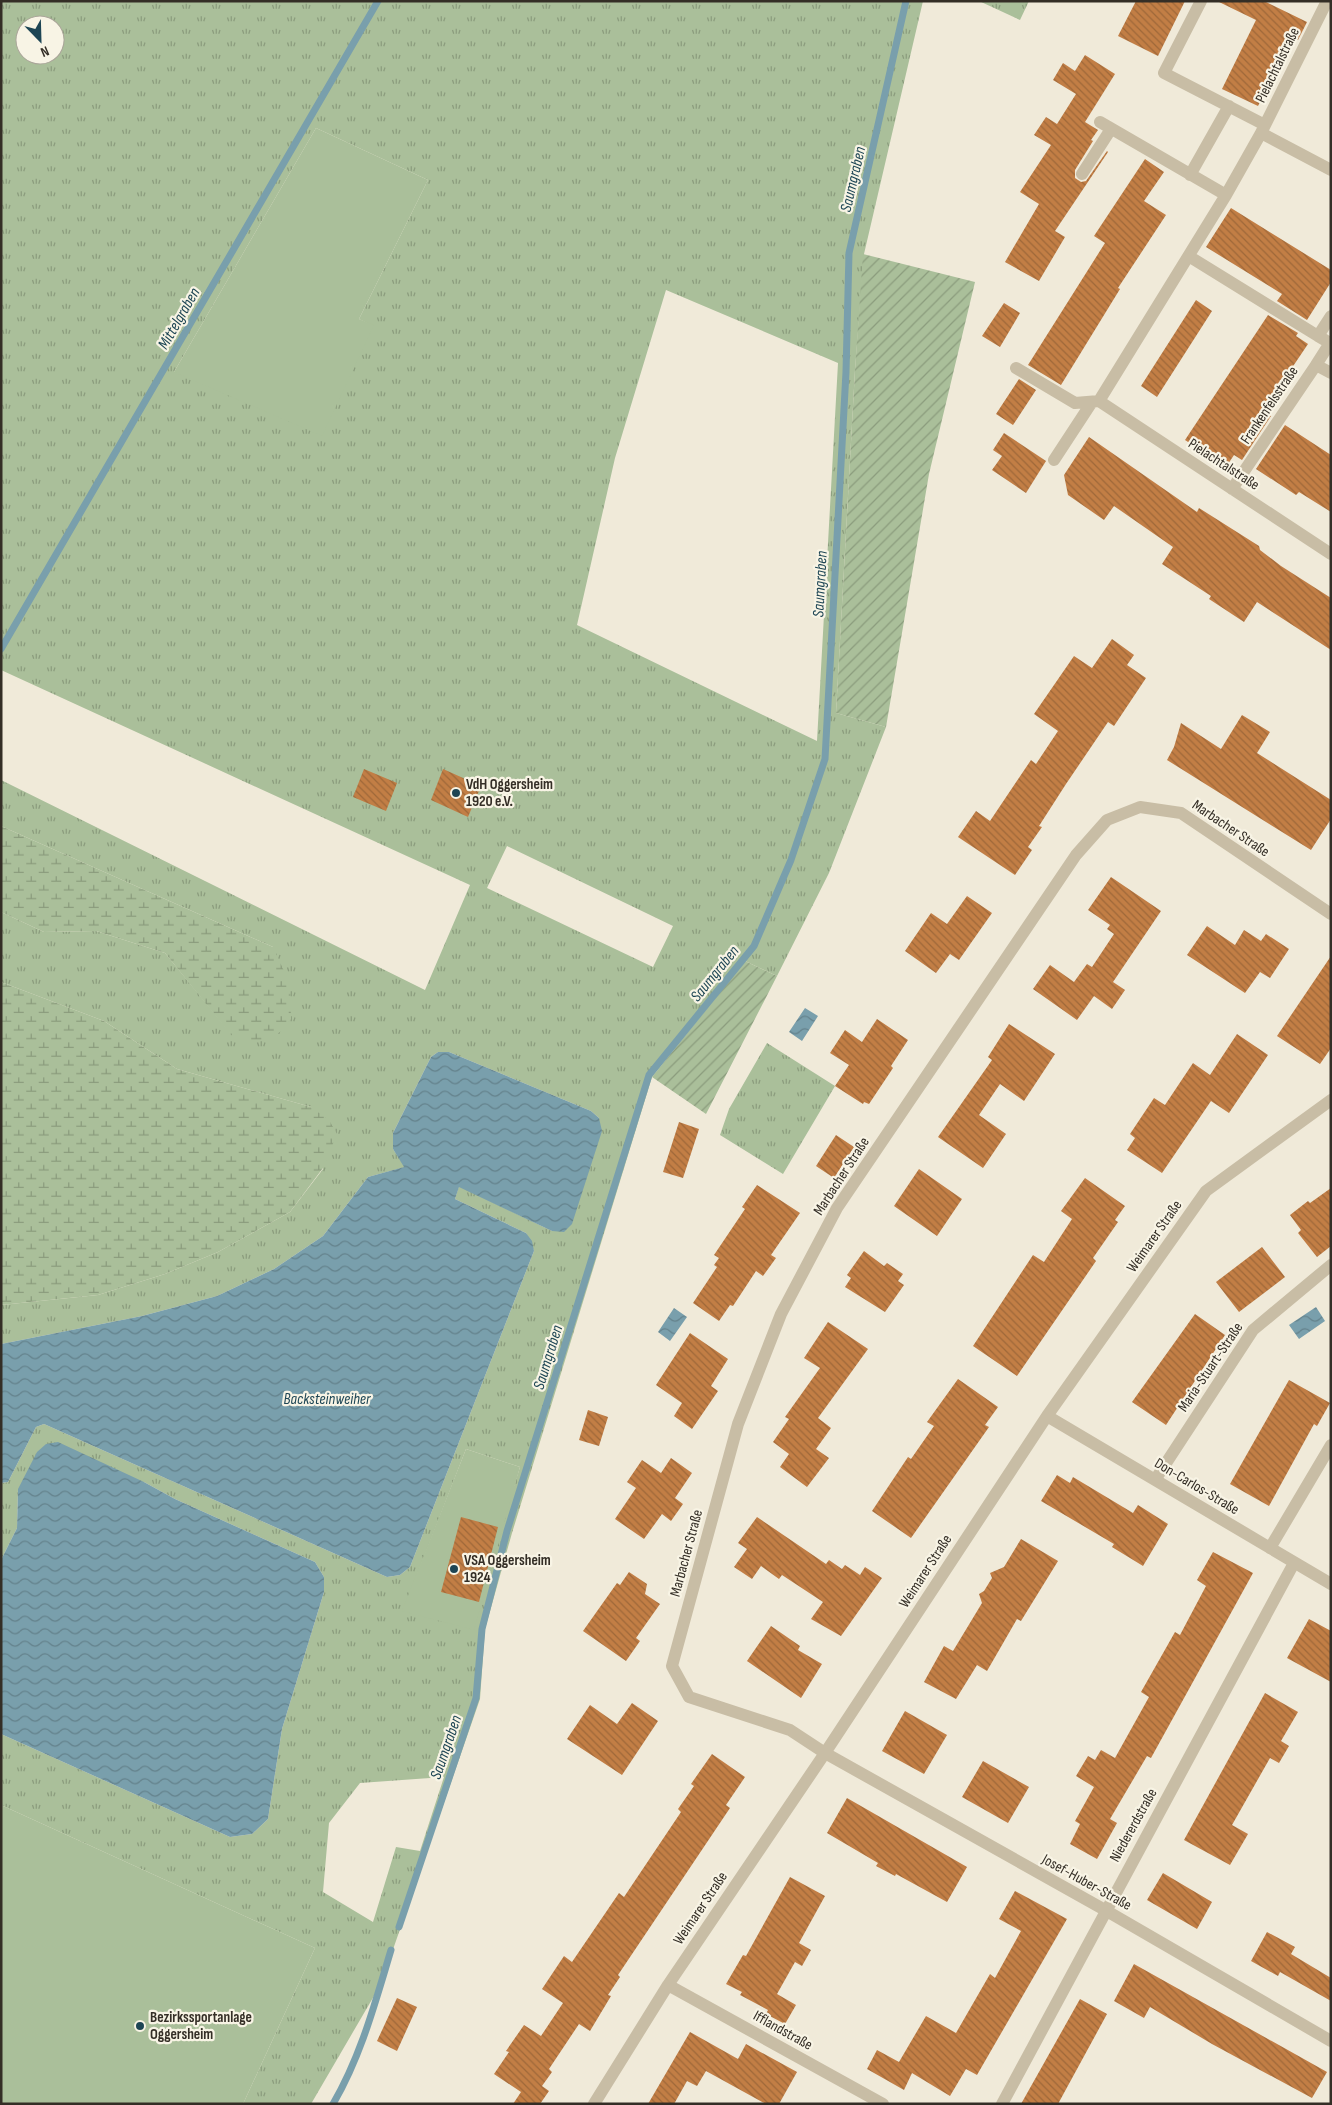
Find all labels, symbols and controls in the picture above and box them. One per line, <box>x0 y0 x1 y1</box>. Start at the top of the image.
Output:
north arrow <box>15 15 65 65</box>
street label: Pielachtalstraße <box>1251 24 1304 106</box>
text: N <box>38 42 52 61</box>
water label: Saumgraben <box>837 145 870 214</box>
water label: Mittelgraben <box>154 285 205 353</box>
street label: Frankenfelsstraße <box>1236 363 1302 448</box>
street label: Pielachtalstraße <box>1184 434 1263 495</box>
water label: Saumgraben <box>809 550 832 618</box>
place label: VdH Oggersheim 1920 e.V. <box>466 775 553 811</box>
marker: VdH Oggersheim 1920 e.V. <box>450 787 462 799</box>
street label: Marbacher Straße <box>1188 796 1273 861</box>
water label: Saumgraben <box>687 942 744 1006</box>
street label: Marbacher Straße <box>809 1134 874 1219</box>
street label: Weimarer Straße <box>1123 1197 1186 1276</box>
street label: Maria-Stuart-Straße <box>1174 1319 1247 1416</box>
water label: Saumgraben <box>530 1323 567 1392</box>
water label: Backsteinweiher <box>283 1390 371 1409</box>
street label: Don-Carlos-Straße <box>1151 1454 1243 1519</box>
street label: Marbacher Straße <box>666 1508 707 1599</box>
street label: Weimarer Straße <box>895 1531 956 1612</box>
place label: VSA Oggersheim 1924 <box>464 1551 551 1587</box>
marker: VSA Oggersheim 1924 <box>448 1563 460 1575</box>
water label: Saumgraben <box>427 1713 466 1782</box>
street label: Niedererdstraße <box>1105 1785 1161 1865</box>
street label: Josef-Huber-Straße <box>1038 1850 1135 1915</box>
street label: Weimarer Straße <box>669 1868 732 1948</box>
street label: Ifflandstraße <box>750 2006 816 2055</box>
place label: Bezirkssportanlage Oggersheim <box>150 2008 252 2044</box>
marker: Bezirkssportanlage Oggersheim <box>134 2020 146 2032</box>

